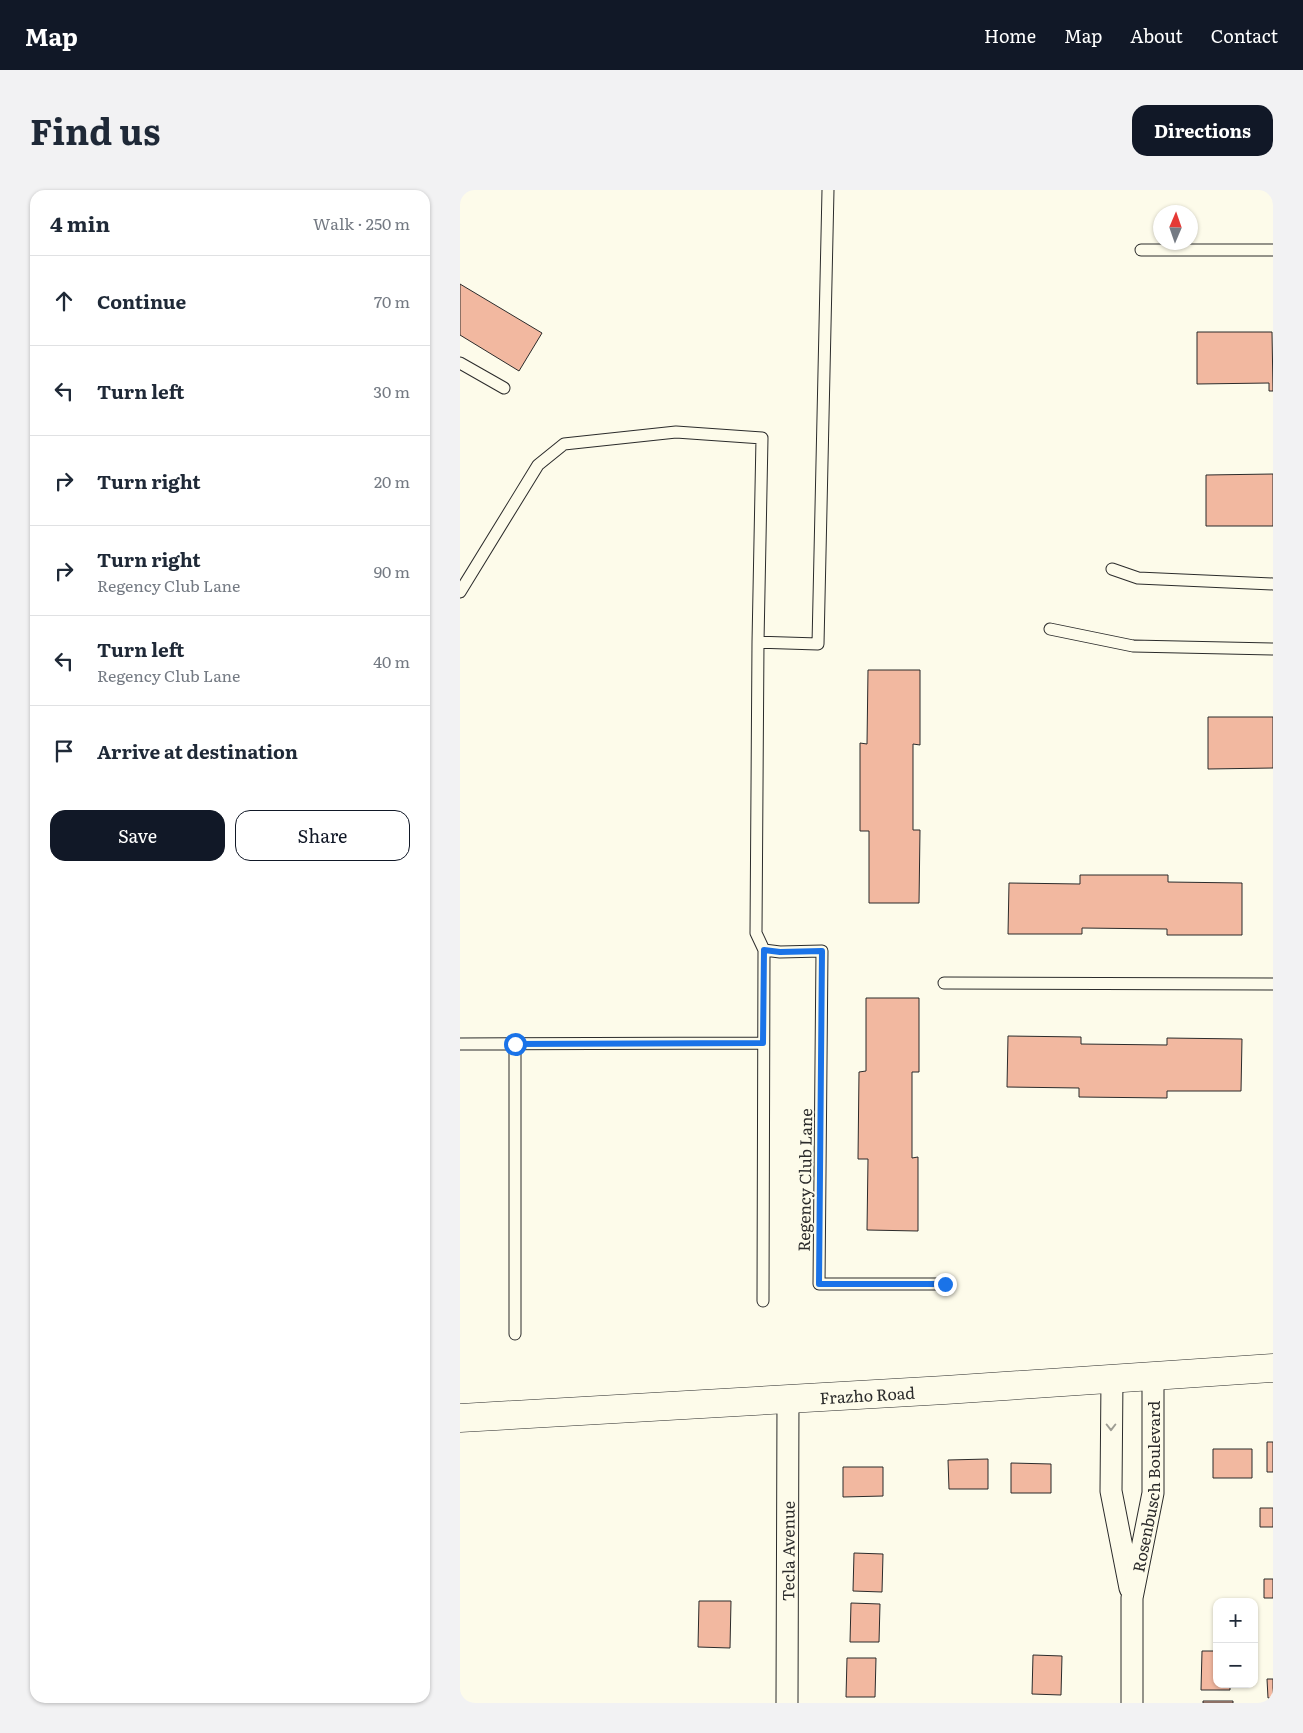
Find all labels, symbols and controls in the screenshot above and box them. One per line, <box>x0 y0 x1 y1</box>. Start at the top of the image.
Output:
text: Map <box>25 18 78 53</box>
text: Home <box>984 22 1036 49</box>
text: Map <box>1064 22 1102 49</box>
text: About <box>1130 22 1183 49</box>
text: Contact <box>1211 22 1278 49</box>
text: Find us <box>30 104 160 156</box>
button: Directions <box>1132 105 1273 156</box>
north arrow <box>1153 205 1198 250</box>
text: 4 min <box>50 207 110 238</box>
text: Walk · 250 m <box>313 211 410 235</box>
icon: ahead <box>50 287 78 315</box>
text: Continue <box>97 287 186 315</box>
text: 70 m <box>374 289 410 313</box>
icon: left <box>50 377 78 405</box>
text: Turn left <box>97 377 184 405</box>
text: 30 m <box>373 379 410 403</box>
icon: right <box>50 467 78 495</box>
text: Turn right <box>97 467 201 495</box>
text: 20 m <box>374 469 410 493</box>
text: Turn right <box>97 545 201 573</box>
icon: right <box>50 557 78 585</box>
text: 90 m <box>374 559 410 583</box>
text: Regency Club Lane <box>97 573 240 597</box>
text: Turn left <box>97 635 184 663</box>
icon: left <box>50 647 78 675</box>
text: 40 m <box>373 649 410 673</box>
text: Regency Club Lane <box>97 663 240 687</box>
icon: arrive <box>50 737 78 765</box>
text: Arrive at destination <box>97 737 298 765</box>
button: Save <box>50 810 225 861</box>
button: Share <box>235 810 410 861</box>
route start <box>504 1033 527 1056</box>
street label: Regency Club Lane <box>791 1108 817 1252</box>
route end <box>934 1273 957 1296</box>
street label: Frazho Road <box>819 1380 916 1409</box>
street label: Rosenbusch Boulevard <box>1125 1401 1165 1574</box>
one-way arrow <box>1106 1424 1116 1431</box>
street label: Tecla Avenue <box>775 1501 800 1601</box>
map controls <box>1213 1598 1258 1688</box>
button: + <box>1213 1598 1258 1643</box>
button: − <box>1213 1643 1258 1688</box>

